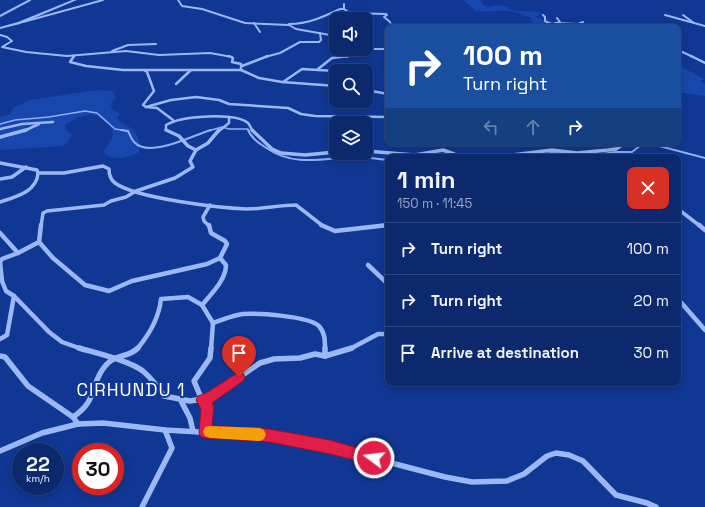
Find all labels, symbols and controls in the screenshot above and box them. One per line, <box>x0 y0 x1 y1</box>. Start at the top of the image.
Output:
map controls <box>329 12 373 160</box>
button: sound <box>329 12 373 56</box>
text: 100 m <box>463 37 543 73</box>
icon: right <box>397 40 449 92</box>
button: search <box>329 64 373 108</box>
text: Turn right <box>463 72 547 95</box>
button: layers <box>329 116 373 160</box>
icon: left <box>480 116 502 138</box>
icon: ahead <box>522 116 544 138</box>
icon: right <box>564 116 586 138</box>
text: 1 min <box>397 164 456 195</box>
button: close <box>627 167 669 209</box>
text: 150 m · 11:45 <box>397 195 472 212</box>
icon: right <box>397 238 419 260</box>
text: Turn right <box>431 239 502 258</box>
text: 100 m <box>627 239 669 258</box>
icon: right <box>397 290 419 312</box>
text: Turn right <box>431 291 502 310</box>
text: 20 m <box>634 291 669 310</box>
pin <box>222 336 256 377</box>
icon: arrive <box>228 342 250 364</box>
icon: arrive <box>397 342 419 364</box>
text: Arrive at destination <box>431 343 579 362</box>
text: 30 m <box>634 343 669 362</box>
district label: CIRHUNDU 1 <box>76 378 186 401</box>
position arrow <box>353 437 395 479</box>
speed limit sign: 30 <box>72 443 124 495</box>
text: 22 <box>26 451 50 477</box>
text: km/h <box>26 472 50 485</box>

